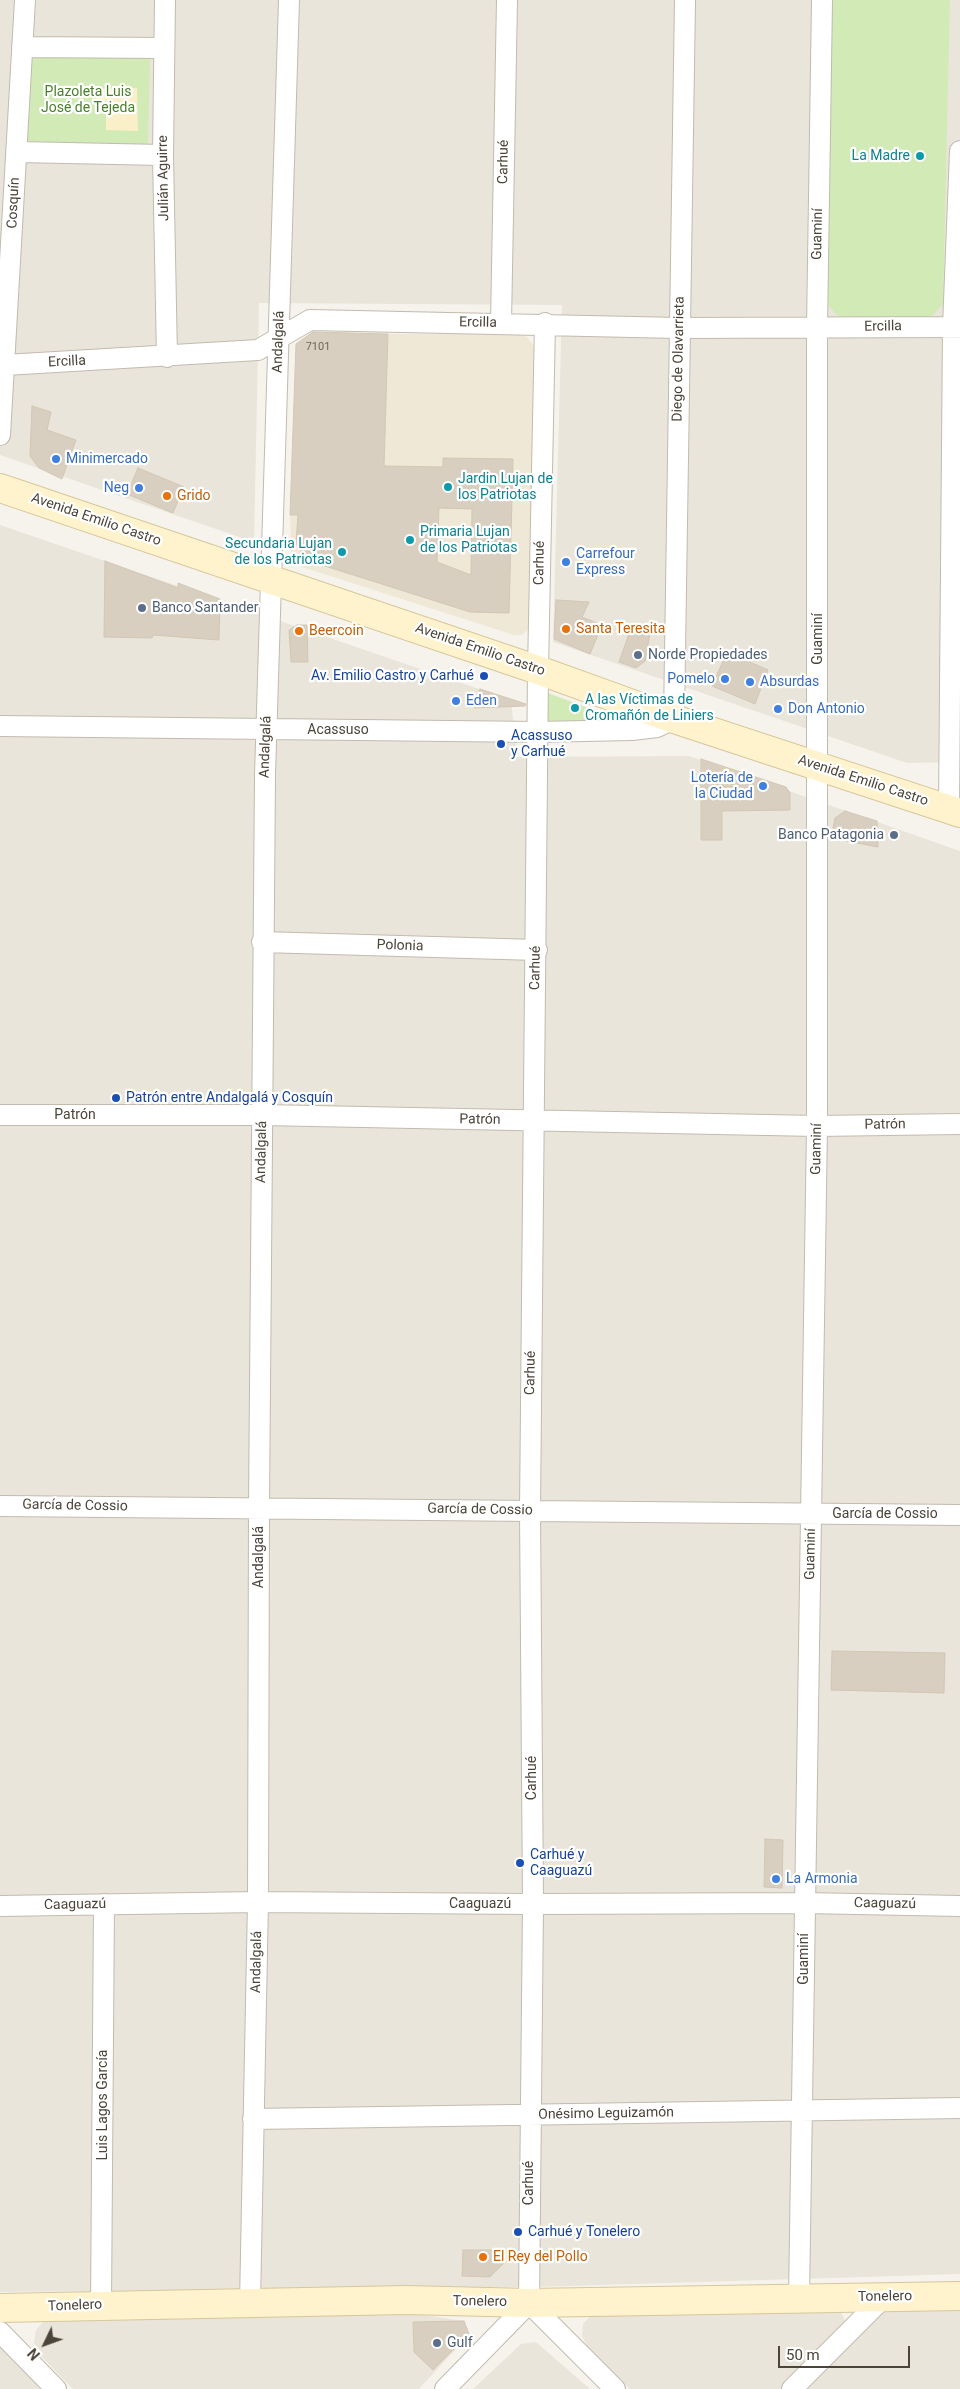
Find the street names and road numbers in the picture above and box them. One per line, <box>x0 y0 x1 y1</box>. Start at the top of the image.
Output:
street label: Julián Aguirre <box>155 135 173 221</box>
street label: Carhué <box>495 140 513 184</box>
street label: Cosquín <box>4 177 24 229</box>
street label: Guaminí <box>809 208 827 260</box>
street label: Diego de Olavarrieta <box>670 296 688 422</box>
street label: Andalgalá <box>270 311 288 373</box>
street label: Ercilla <box>459 314 497 332</box>
street label: Ercilla <box>864 318 902 336</box>
street label: Ercilla <box>48 353 86 371</box>
street label: Avenida Emilio Castro <box>29 490 163 550</box>
street label: Carhué <box>531 541 549 585</box>
street label: Guaminí <box>810 613 826 665</box>
street label: Avenida Emilio Castro <box>413 620 547 680</box>
street label: Andalgalá <box>257 716 275 778</box>
street label: Acassuso <box>307 722 369 738</box>
street label: Avenida Emilio Castro <box>796 752 930 810</box>
street label: Polonia <box>376 937 424 955</box>
street label: Carhué <box>527 946 545 990</box>
street label: Patrón <box>54 1107 96 1123</box>
street label: Patrón <box>459 1111 501 1129</box>
street label: Patrón <box>864 1116 906 1134</box>
street label: Andalgalá <box>253 1121 271 1183</box>
street label: Guaminí <box>808 1123 826 1175</box>
street label: Carhué <box>522 1351 540 1395</box>
street label: García de Cossio <box>22 1497 128 1515</box>
street label: García de Cossio <box>427 1501 533 1519</box>
street label: García de Cossio <box>832 1506 938 1522</box>
street label: Andalgalá <box>251 1526 267 1588</box>
street label: Guaminí <box>802 1528 820 1580</box>
street label: Carhué <box>524 1756 540 1800</box>
street label: Caaguazú <box>854 1895 916 1913</box>
street label: Caaguazú <box>44 1896 106 1914</box>
street label: Caaguazú <box>449 1896 511 1912</box>
street label: Andalgalá <box>248 1931 266 1993</box>
street label: Guaminí <box>796 1933 812 1985</box>
street label: Luis Lagos García <box>95 2050 111 2160</box>
street label: Onésimo Leguizamón <box>538 2104 674 2124</box>
street label: Carhué <box>521 2161 537 2205</box>
street label: Tonelero <box>858 2288 912 2306</box>
street label: Tonelero <box>453 2293 507 2311</box>
street label: Tonelero <box>48 2297 102 2315</box>

